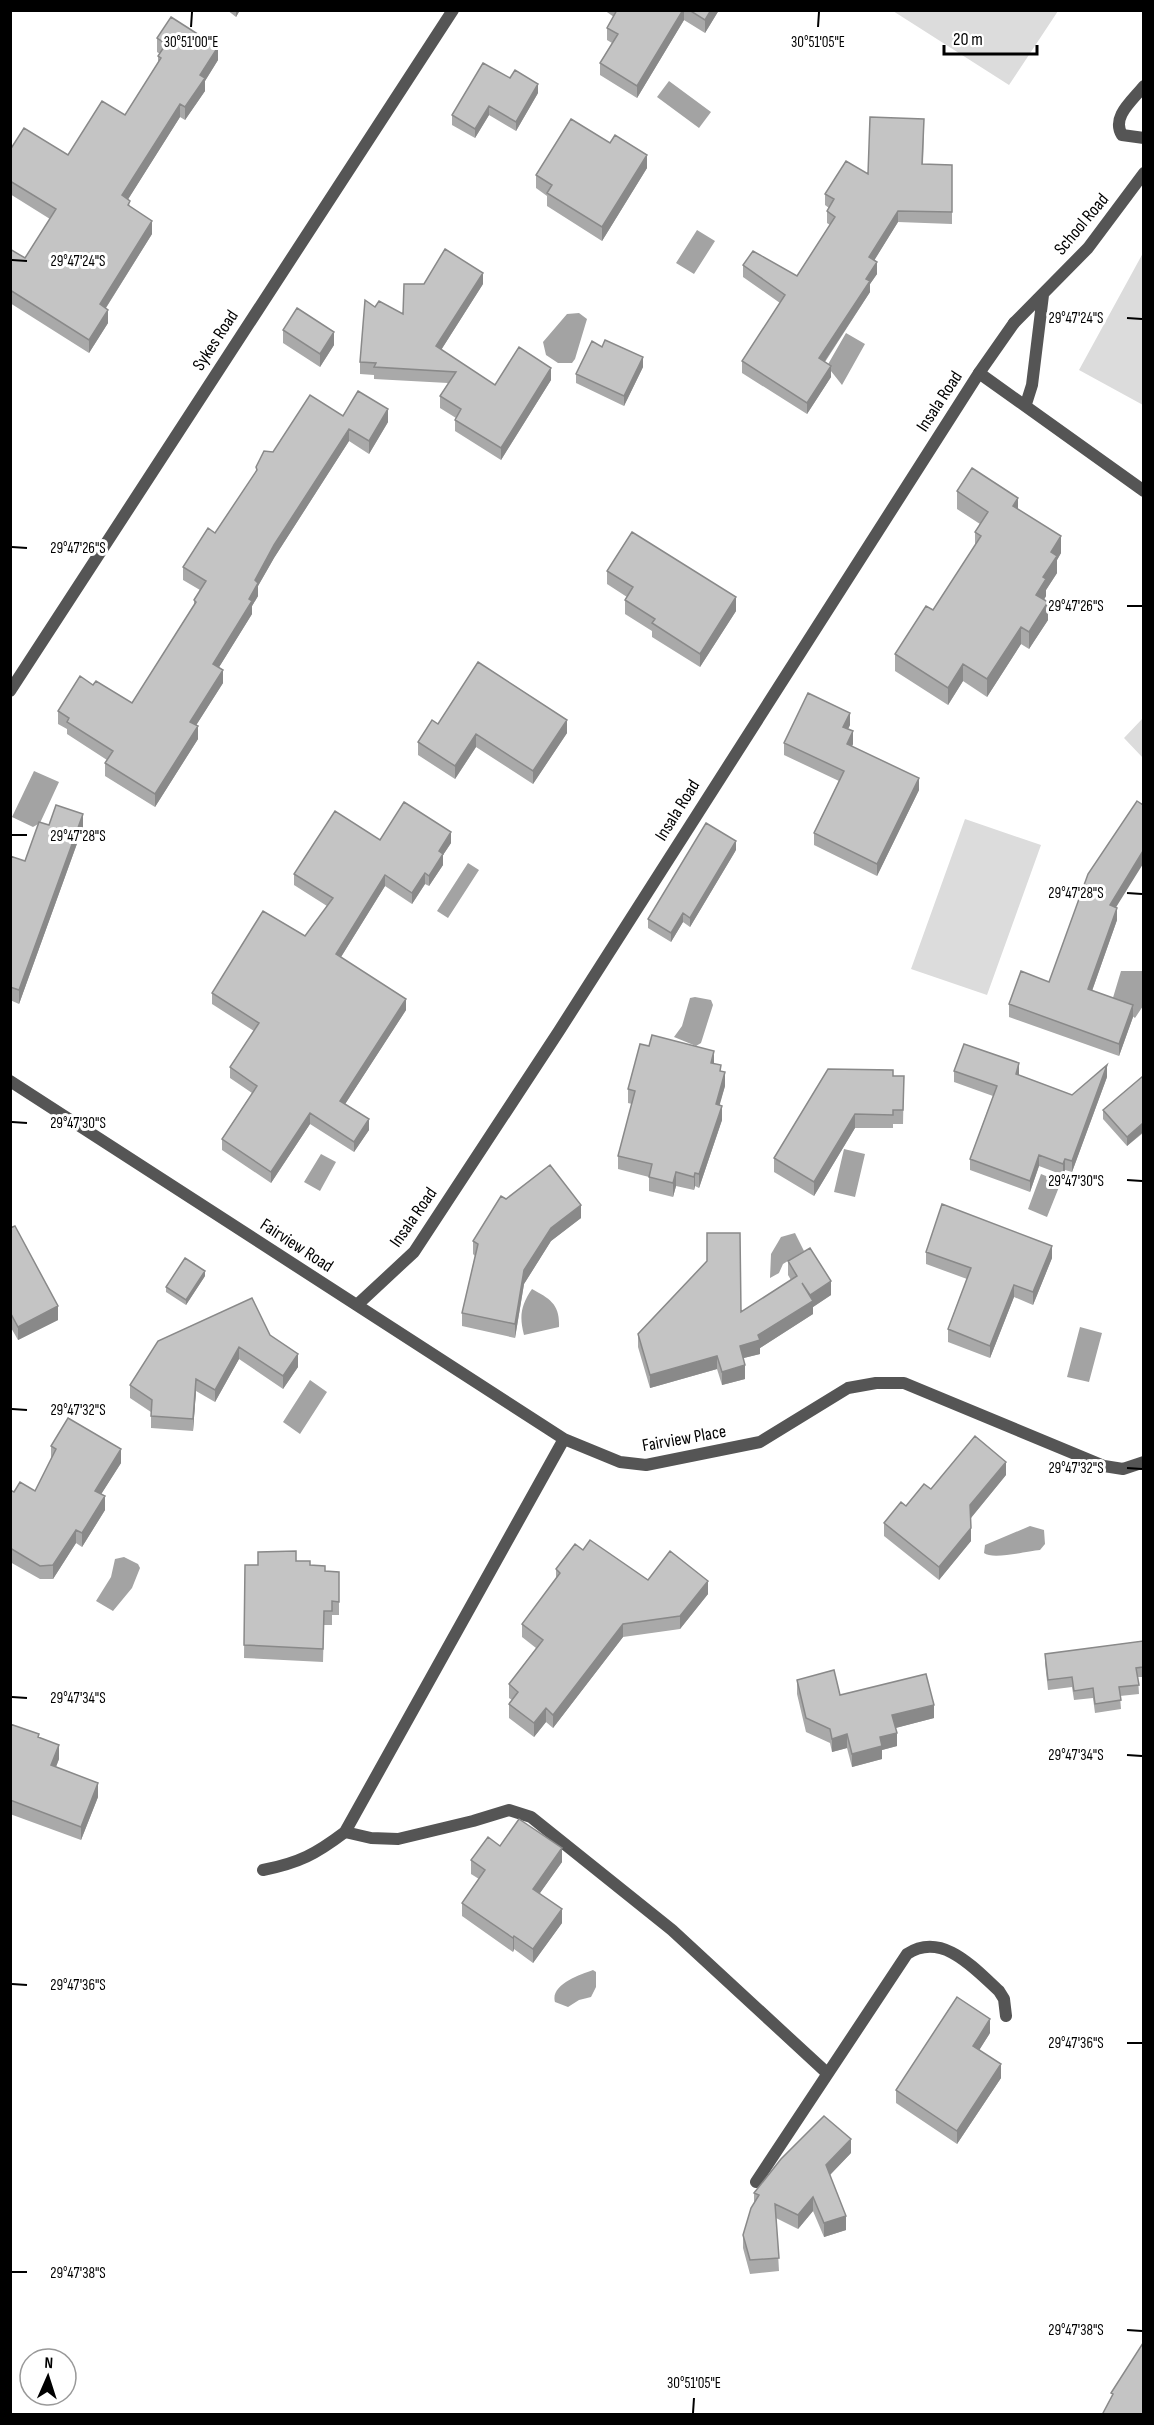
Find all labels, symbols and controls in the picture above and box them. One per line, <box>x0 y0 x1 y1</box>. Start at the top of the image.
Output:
scale bar <box>944 18 1037 56</box>
text: 20 m <box>953 29 983 50</box>
text: 30°51'00"E <box>164 33 218 52</box>
text: 30°51'05"E <box>791 33 845 52</box>
street label: School Road <box>1050 189 1113 259</box>
text: 29°47'24"S <box>50 252 106 271</box>
street label: Sykes Road <box>188 306 243 374</box>
text: 29°47'24"S <box>1048 309 1104 328</box>
street label: Insala Road <box>912 367 967 435</box>
text: 29°47'26"S <box>50 539 106 558</box>
text: 29°47'26"S <box>1048 597 1104 616</box>
street label: Insala Road <box>651 776 704 845</box>
text: 29°47'28"S <box>50 827 106 846</box>
text: 29°47'28"S <box>1048 884 1104 903</box>
text: 29°47'30"S <box>50 1114 106 1133</box>
text: 29°47'30"S <box>1048 1172 1104 1191</box>
street label: Insala Road <box>385 1183 441 1251</box>
street label: Fairview Road <box>256 1214 337 1277</box>
text: 29°47'32"S <box>50 1401 106 1420</box>
street label: Fairview Place <box>641 1421 728 1456</box>
text: 29°47'32"S <box>1048 1459 1104 1478</box>
text: 29°47'34"S <box>50 1689 106 1708</box>
text: 29°47'34"S <box>1048 1746 1104 1765</box>
text: 29°47'36"S <box>50 1976 106 1995</box>
text: 29°47'36"S <box>1048 2034 1104 2053</box>
text: 29°47'38"S <box>50 2264 106 2283</box>
text: 29°47'38"S <box>1048 2321 1104 2340</box>
north arrow <box>18 2347 78 2407</box>
text: N <box>44 2354 53 2373</box>
text: 30°51'05"E <box>667 2374 721 2393</box>

